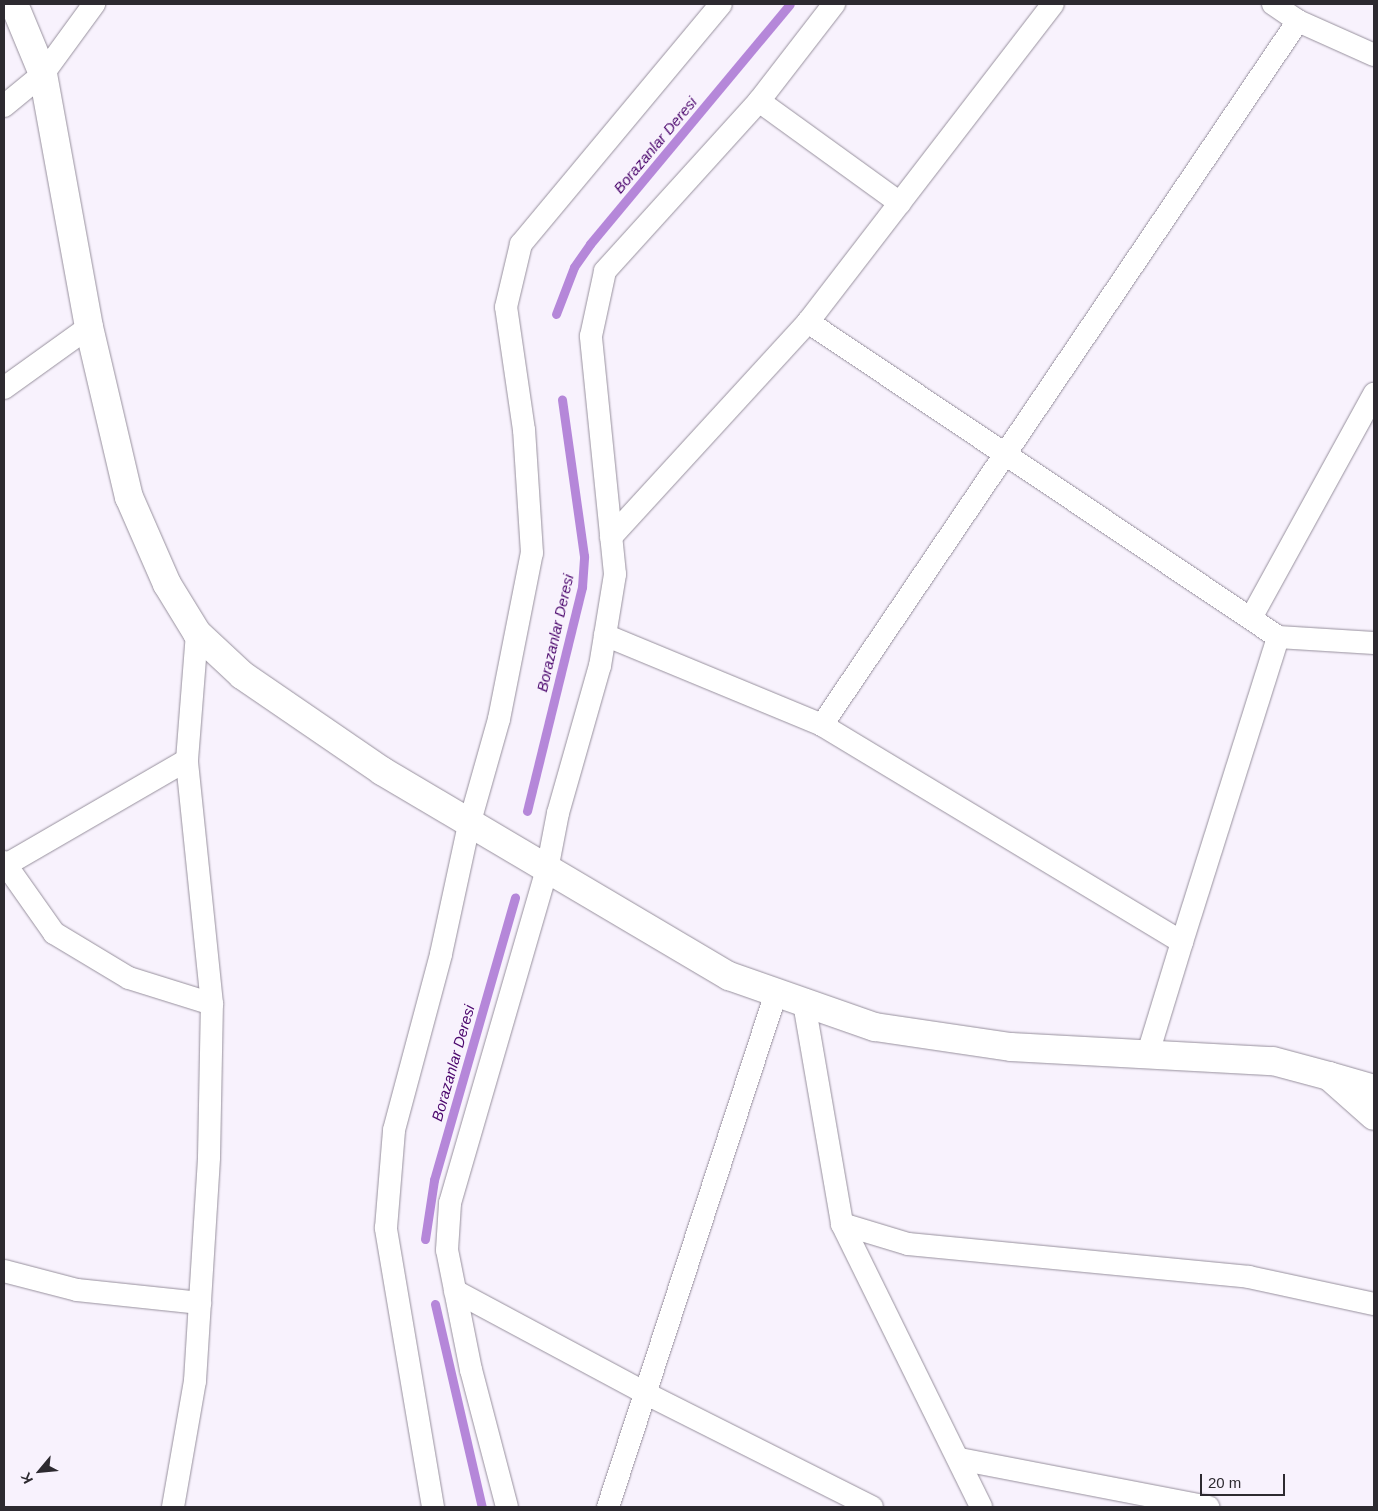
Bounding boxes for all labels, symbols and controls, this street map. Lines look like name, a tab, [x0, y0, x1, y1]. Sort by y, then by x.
water label: Borazanlar Deresi	[610, 93, 700, 197]
water label: Borazanlar Deresi	[533, 572, 577, 694]
water label: Borazanlar Deresi	[428, 1003, 478, 1123]
north arrow	[15, 1446, 65, 1496]
scale bar	[1203, 1464, 1288, 1496]
text: K	[17, 1470, 36, 1486]
text: 20 m	[1208, 1474, 1241, 1491]

